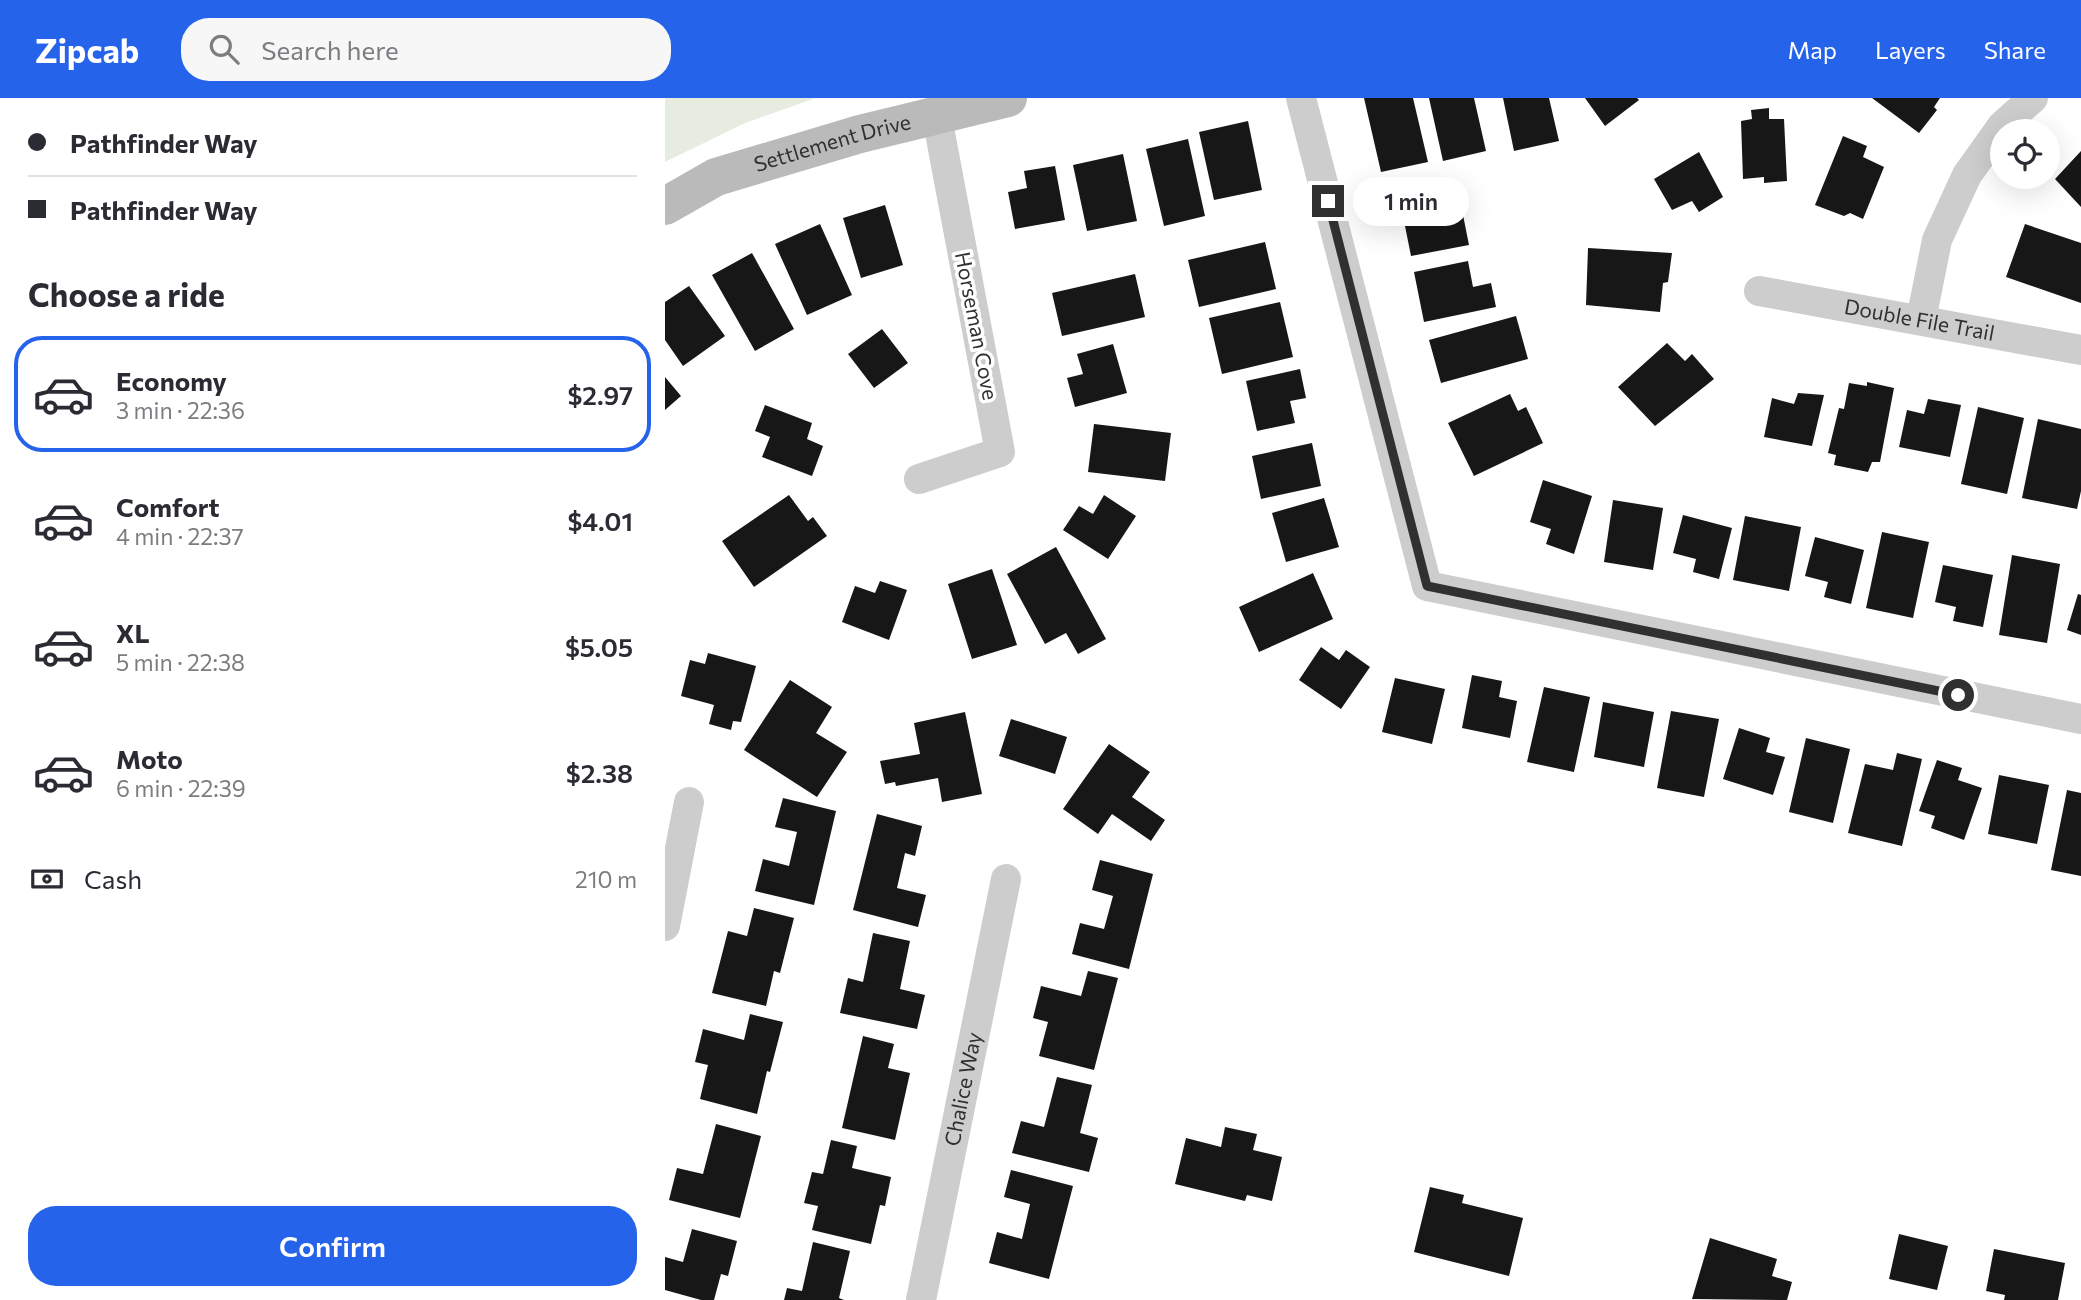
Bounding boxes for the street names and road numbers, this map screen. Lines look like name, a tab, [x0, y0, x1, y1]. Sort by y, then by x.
street label: Settlement Drive	[751, 108, 913, 176]
street label: Horseman Cove	[951, 250, 1004, 402]
street label: Double File Trail	[1843, 293, 1997, 345]
street label: Chalice Way	[938, 1030, 986, 1148]

